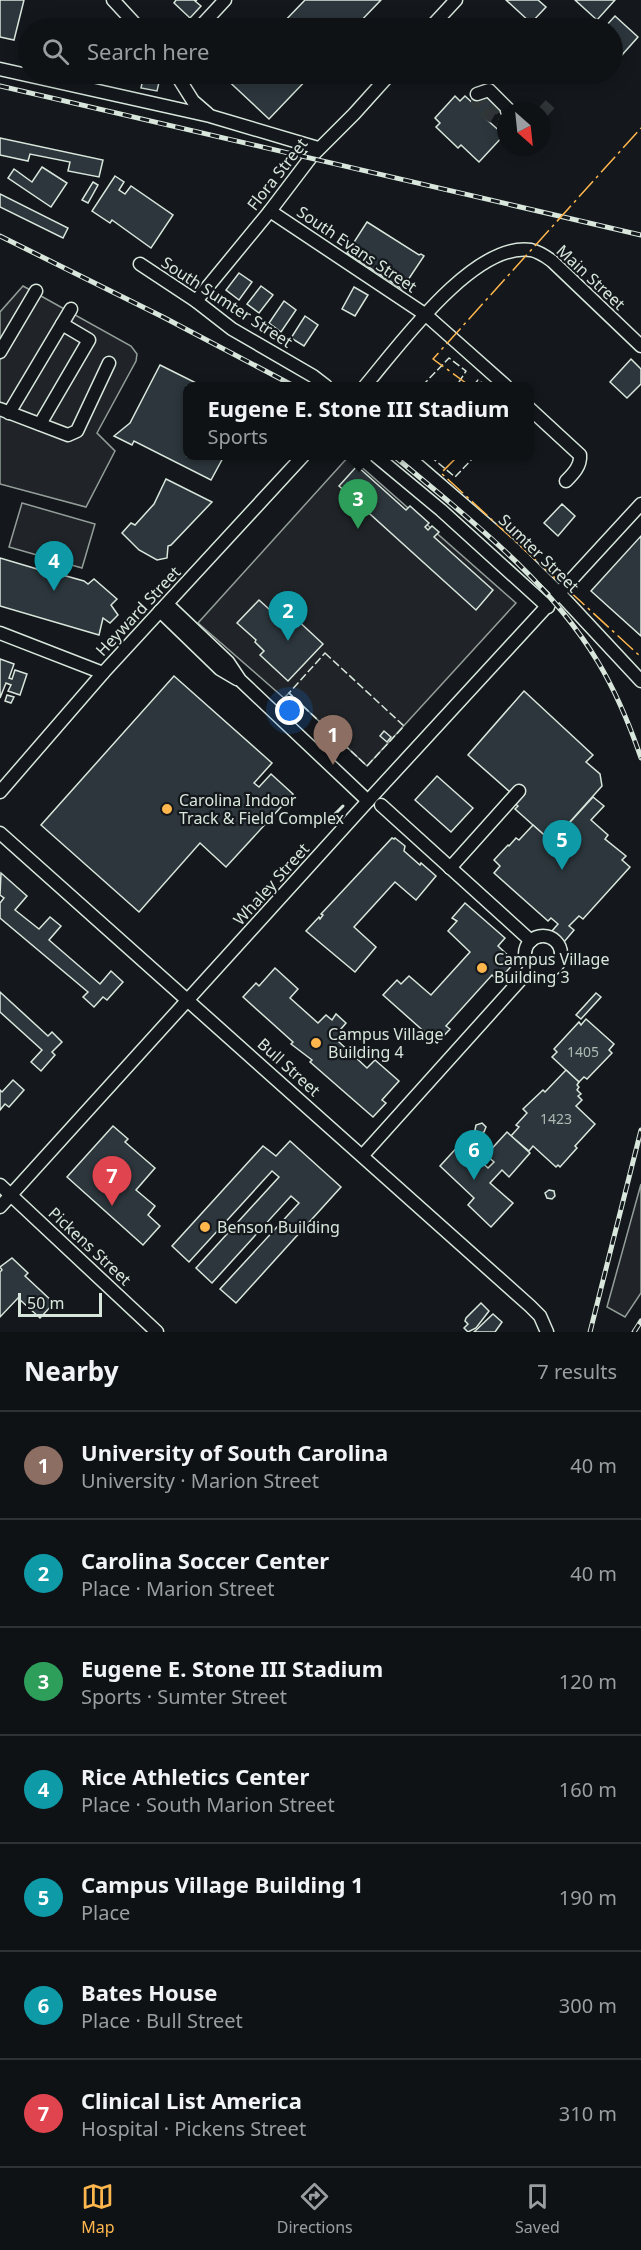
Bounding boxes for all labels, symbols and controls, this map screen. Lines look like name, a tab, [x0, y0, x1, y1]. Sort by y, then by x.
search box	[18, 18, 623, 84]
icon: search	[39, 35, 72, 68]
text: Search here	[87, 36, 209, 66]
north arrow	[497, 102, 551, 156]
street label: Flora Street	[242, 133, 312, 215]
street label: South Evans Street	[293, 201, 422, 298]
street label: Main Street	[552, 240, 630, 315]
street label: South Sumter Street	[157, 251, 297, 353]
popup	[183, 382, 534, 460]
text: Eugene E. Stone III Stadium	[207, 393, 510, 423]
text: Sports	[207, 423, 268, 450]
pin: 3	[338, 480, 378, 529]
street label: Sumter Street	[494, 509, 584, 597]
pin: 4	[34, 542, 74, 591]
street label: Heyward Street	[91, 561, 185, 661]
pin: 2	[268, 592, 308, 641]
your location	[275, 696, 304, 725]
pin: 1	[314, 716, 352, 765]
place label: Carolina Indoor Track & Field Complex	[179, 789, 345, 829]
marker: Carolina Indoor Track & Field Complex	[160, 802, 174, 816]
pin: 5	[542, 820, 582, 870]
street label: Whaley Street	[228, 838, 314, 930]
place label: Campus Village Building 3	[494, 948, 609, 988]
marker: Campus Village Building 3	[475, 961, 489, 975]
place label: Campus Village Building 4	[328, 1023, 443, 1063]
street label: Bull Street	[253, 1033, 325, 1101]
marker: Campus Village Building 4	[309, 1036, 323, 1050]
house number: 1405	[567, 1042, 599, 1061]
house number: 1423	[540, 1109, 572, 1128]
pin: 6	[454, 1130, 494, 1180]
pin: 7	[92, 1156, 132, 1206]
street label: Pickens Street	[44, 1202, 136, 1290]
place label: Benson Building	[217, 1216, 340, 1238]
marker: Benson Building	[198, 1220, 212, 1234]
scale bar	[18, 1290, 102, 1318]
text: 50 m	[27, 1292, 64, 1314]
text: Nearby	[24, 1353, 119, 1389]
text: 7 results	[537, 1358, 617, 1385]
text: University of South Carolina	[81, 1437, 388, 1467]
text: 1	[38, 1452, 49, 1479]
text: 40 m	[570, 1452, 617, 1479]
text: University · Marion Street	[81, 1467, 319, 1494]
text: Carolina Soccer Center	[81, 1545, 329, 1575]
text: 2	[38, 1560, 49, 1587]
text: 40 m	[570, 1560, 617, 1587]
text: Place · Marion Street	[81, 1575, 274, 1602]
text: Eugene E. Stone III Stadium	[81, 1653, 383, 1683]
text: 3	[38, 1668, 49, 1695]
text: 120 m	[559, 1668, 617, 1695]
text: Sports · Sumter Street	[81, 1683, 287, 1710]
text: Rice Athletics Center	[81, 1761, 309, 1791]
text: 4	[38, 1776, 49, 1803]
text: 160 m	[559, 1776, 617, 1803]
text: Place · South Marion Street	[81, 1791, 335, 1818]
text: Campus Village Building 1	[81, 1869, 364, 1899]
text: 5	[38, 1884, 49, 1911]
text: 190 m	[559, 1884, 617, 1911]
text: Place	[81, 1899, 130, 1926]
text: Bates House	[81, 1977, 217, 2007]
text: 6	[38, 1992, 49, 2019]
text: 300 m	[559, 1992, 617, 2019]
text: Place · Bull Street	[81, 2007, 243, 2034]
text: Clinical List America	[81, 2085, 302, 2115]
text: 7	[38, 2100, 49, 2127]
text: 310 m	[559, 2100, 617, 2127]
text: Hospital · Pickens Street	[81, 2115, 306, 2142]
tab: Map	[81, 2180, 114, 2238]
tab: Directions	[277, 2180, 353, 2238]
tab: Saved	[515, 2180, 560, 2238]

